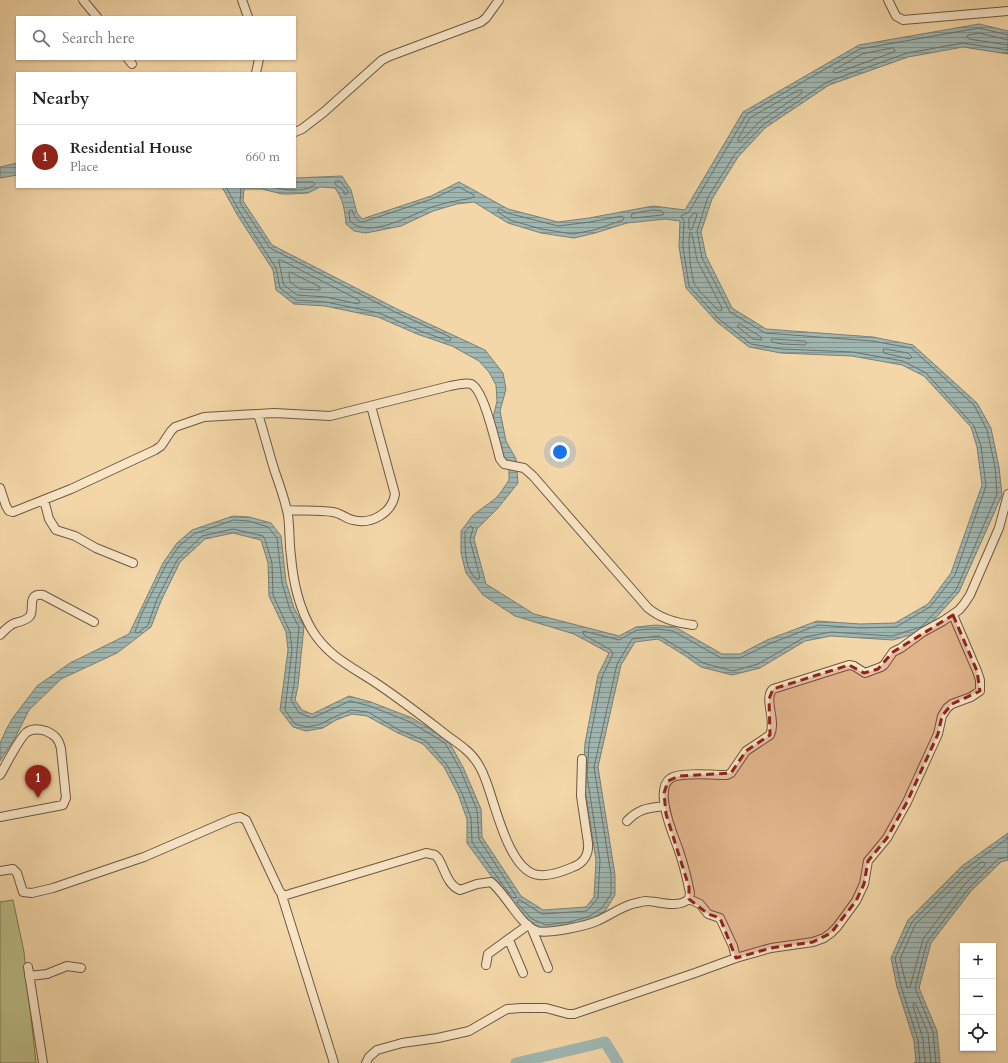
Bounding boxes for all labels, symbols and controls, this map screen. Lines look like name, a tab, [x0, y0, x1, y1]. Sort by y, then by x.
search box	[16, 16, 296, 60]
icon: search	[30, 27, 52, 49]
text: Search here	[62, 28, 135, 48]
text: Nearby	[32, 87, 89, 110]
text: Residential House	[70, 138, 193, 158]
text: 1	[42, 148, 48, 166]
text: 660 m	[246, 148, 280, 166]
text: Place	[70, 158, 98, 176]
your location	[550, 442, 570, 462]
pin: 1	[25, 765, 51, 798]
map controls	[960, 943, 996, 1051]
button: +	[960, 943, 996, 979]
button: −	[960, 979, 996, 1015]
button: locate	[960, 1015, 996, 1051]

